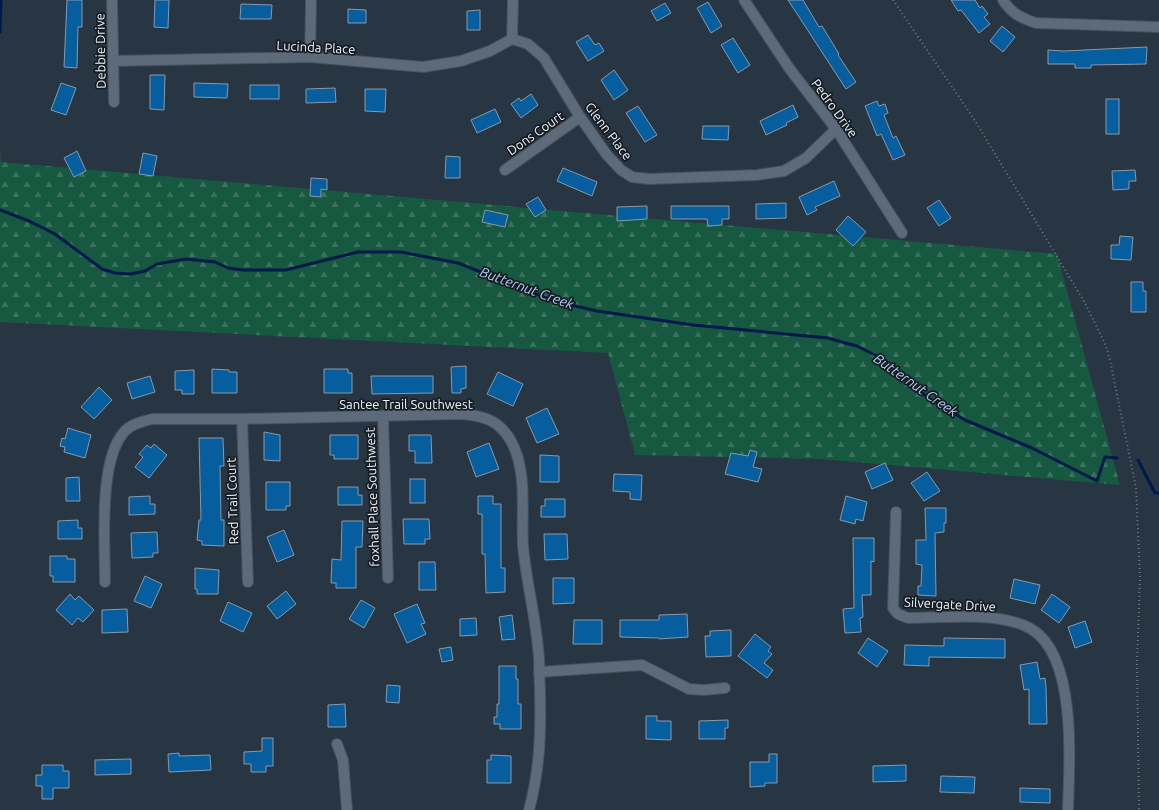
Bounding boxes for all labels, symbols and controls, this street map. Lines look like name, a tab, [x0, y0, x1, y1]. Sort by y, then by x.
street label: Debbie Drive	[92, 13, 108, 89]
street label: Lucinda Place	[276, 38, 356, 56]
street label: Pedro Drive	[809, 76, 861, 140]
street label: Glenn Place	[583, 100, 635, 162]
street label: Dons Court	[504, 108, 566, 158]
water label: Butternut Creek	[478, 264, 577, 313]
water label: Butternut Creek	[871, 350, 962, 420]
street label: Santee Trail Southwest	[339, 397, 473, 411]
street label: foxhall Place Southwest	[363, 427, 381, 567]
street label: Red Trail Court	[223, 457, 241, 545]
street label: Silvergate Drive	[904, 595, 996, 613]

